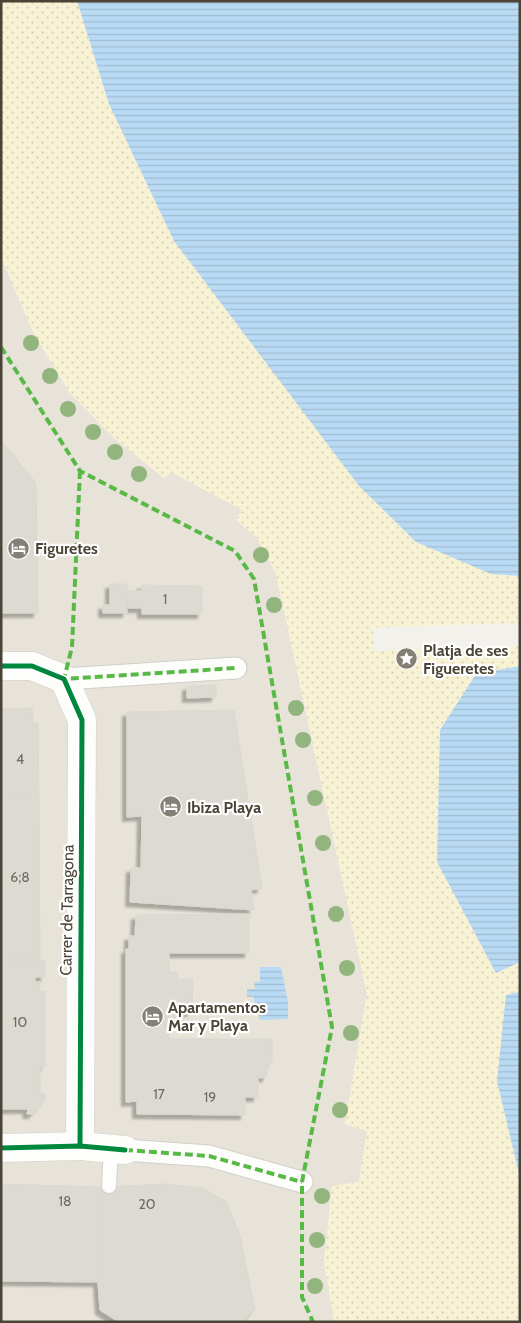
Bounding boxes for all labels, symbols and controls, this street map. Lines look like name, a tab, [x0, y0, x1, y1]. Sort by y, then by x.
hotel icon: Figuretes	[7, 536, 31, 560]
place label: Figuretes	[35, 539, 98, 558]
house number: 1	[163, 590, 167, 608]
place label: Platja de ses Figueretes	[423, 641, 508, 678]
place icon: Platja de ses Figueretes	[395, 647, 419, 671]
house number: 4	[16, 750, 24, 768]
hotel icon: Ibiza Playa	[159, 795, 183, 819]
place label: Ibiza Playa	[187, 798, 261, 817]
street label: Carrer de Tarragona	[56, 844, 78, 976]
house number: 6;8	[10, 868, 30, 886]
place label: Apartamentos Mar y Playa	[168, 998, 266, 1035]
hotel icon: Apartamentos Mar y Playa	[140, 1004, 164, 1028]
house number: 10	[13, 1013, 27, 1031]
house number: 17	[153, 1085, 165, 1103]
house number: 19	[204, 1088, 216, 1106]
house number: 18	[58, 1192, 72, 1210]
house number: 20	[138, 1195, 156, 1213]

